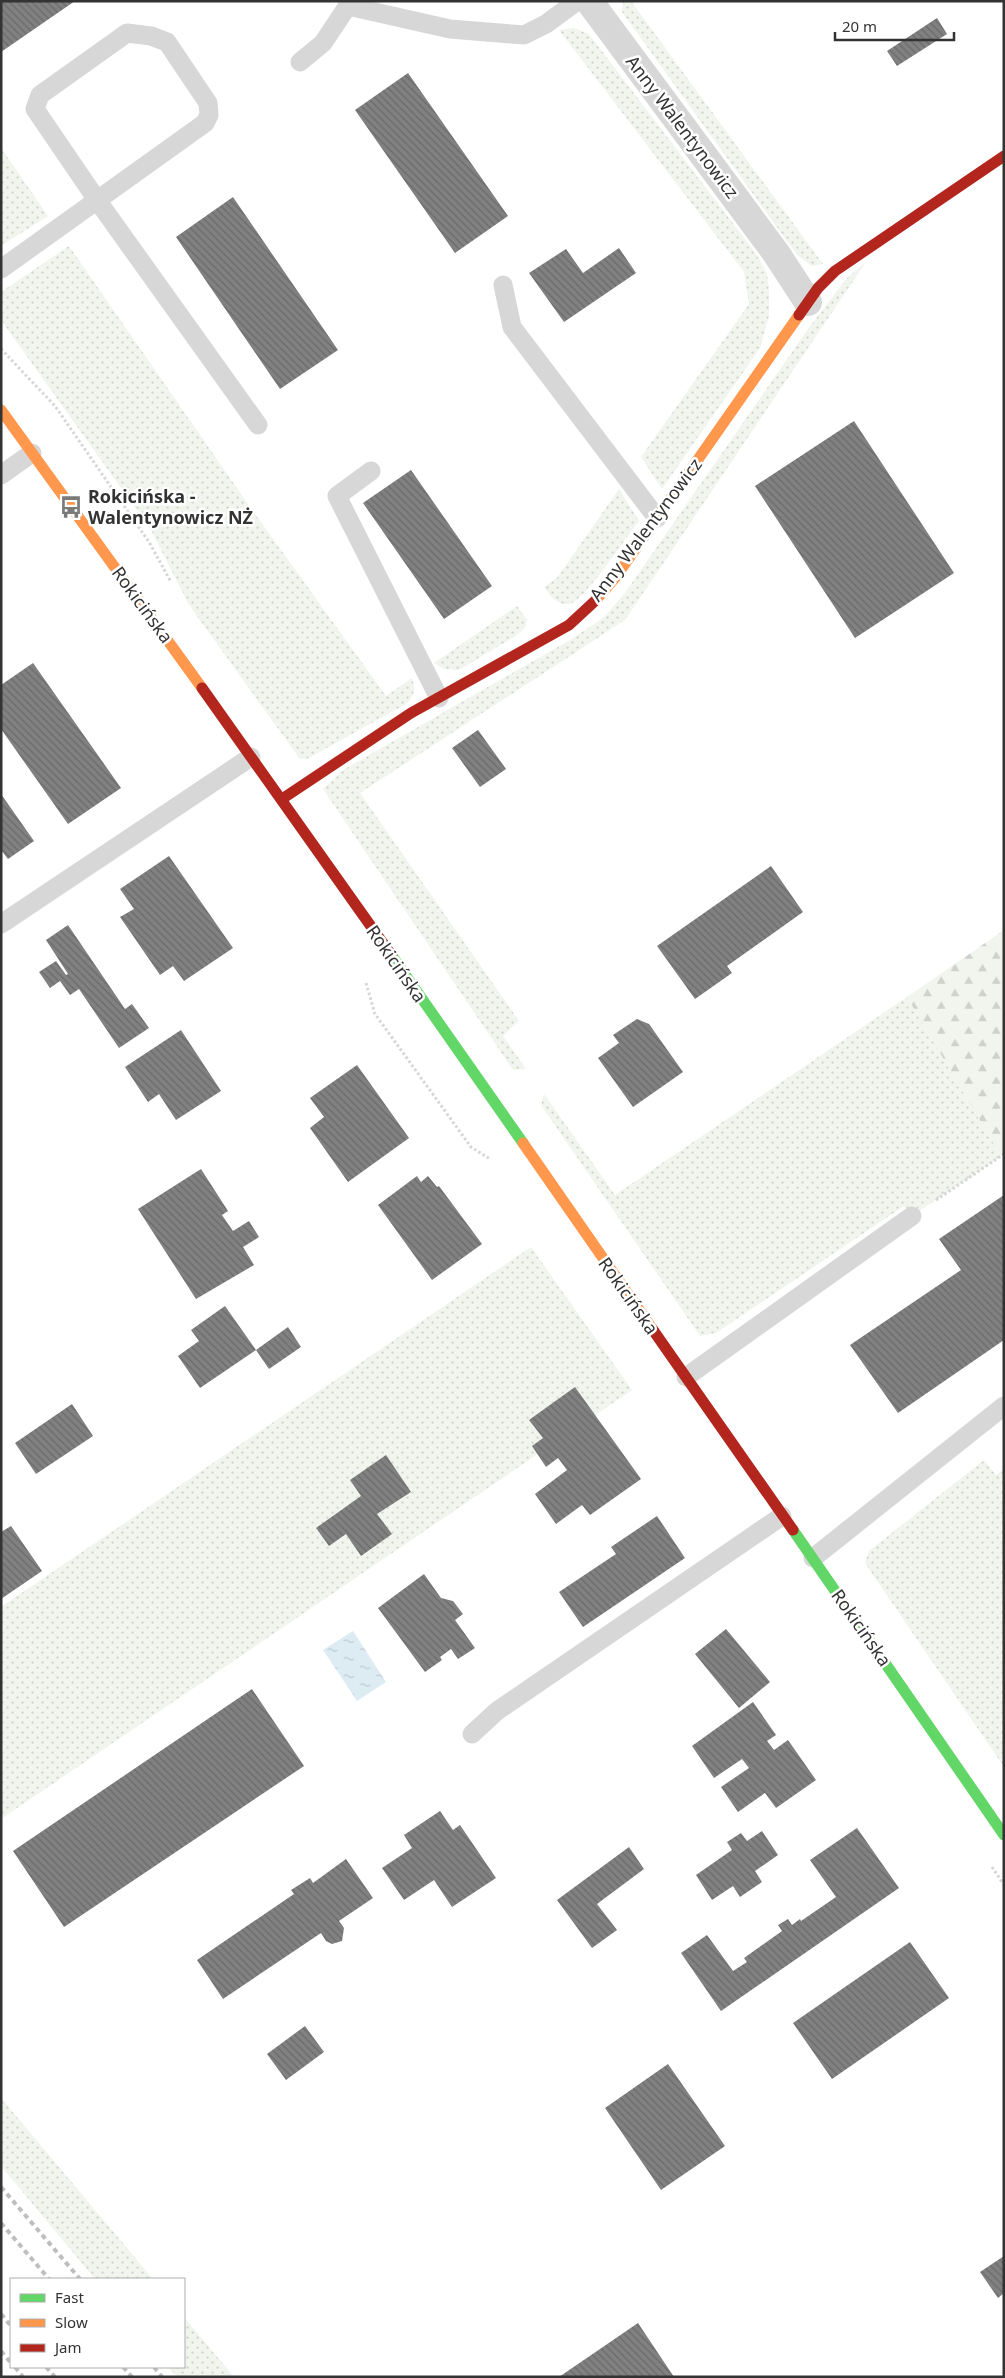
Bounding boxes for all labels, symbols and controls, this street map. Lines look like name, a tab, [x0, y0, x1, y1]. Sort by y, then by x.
scale bar	[835, 10, 954, 42]
text: 20 m	[842, 16, 877, 36]
street label: Anny Walentynowicz	[621, 50, 745, 203]
street label: Anny Walentynowicz	[583, 453, 707, 606]
place label: Rokicińska - Walentynowicz NŻ	[88, 484, 253, 529]
bus stop icon: Rokicińska - Walentynowicz NŻ	[58, 494, 84, 520]
street label: Rokicińska	[107, 561, 179, 648]
street label: Rokicińska	[361, 920, 432, 1007]
street label: Rokicińska	[593, 1252, 664, 1339]
street label: Rokicińska	[826, 1584, 897, 1671]
legend	[10, 2278, 185, 2368]
text: Fast	[55, 2287, 84, 2307]
text: Slow	[55, 2312, 88, 2332]
text: Jam	[53, 2337, 82, 2357]

